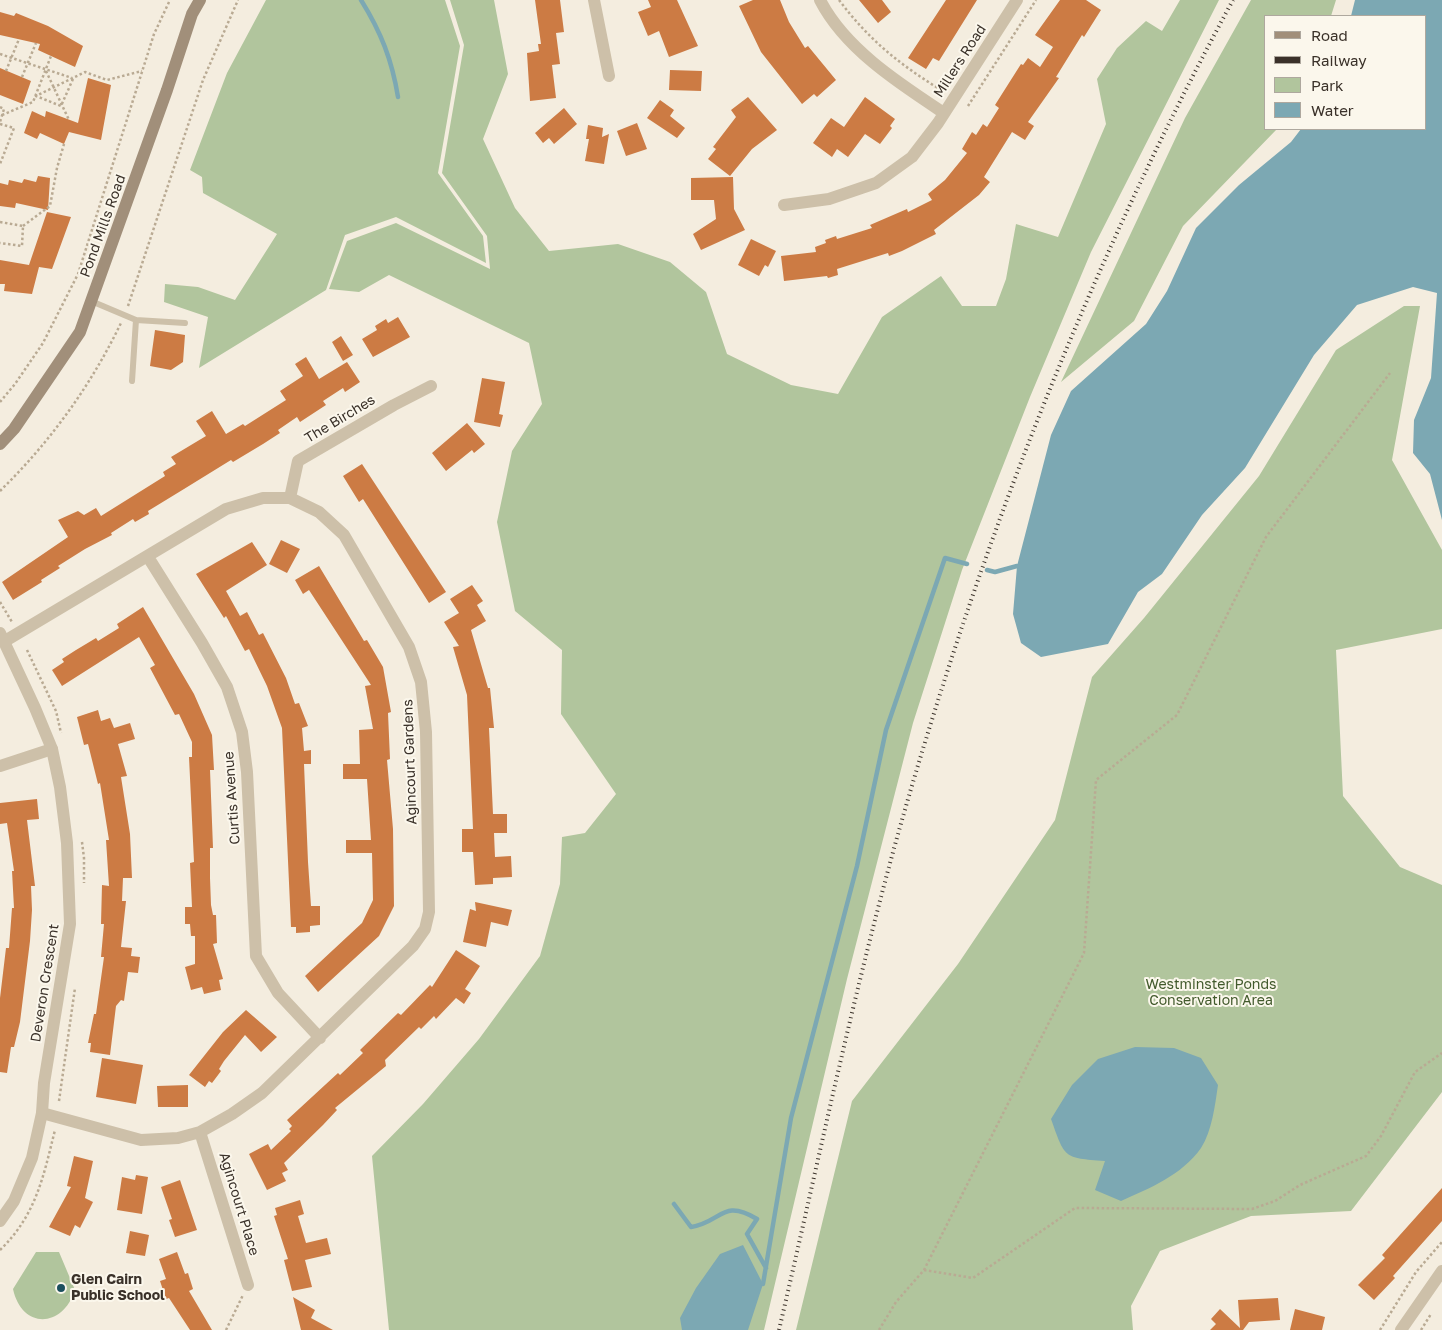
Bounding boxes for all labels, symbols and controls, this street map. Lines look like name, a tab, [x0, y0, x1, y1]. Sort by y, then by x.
legend	[1264, 15, 1427, 130]
street label: Millers Road	[930, 21, 990, 101]
text: Road	[1311, 26, 1348, 44]
text: Railway	[1311, 51, 1367, 69]
text: Park	[1311, 76, 1343, 94]
text: Water	[1311, 101, 1354, 119]
street label: Pond Mills Road	[77, 172, 129, 280]
street label: The Birches	[302, 391, 378, 447]
street label: Agincourt Gardens	[399, 699, 421, 825]
street label: Curtis Avenue	[220, 751, 244, 845]
street label: Deveron Crescent	[27, 923, 63, 1043]
park label: Westminster Ponds Conservation Area	[1146, 977, 1276, 1010]
street label: Agincourt Place	[215, 1150, 263, 1258]
place label: Glen Cairn Public School	[71, 1272, 165, 1304]
marker: Glen Cairn Public School	[55, 1282, 67, 1294]

